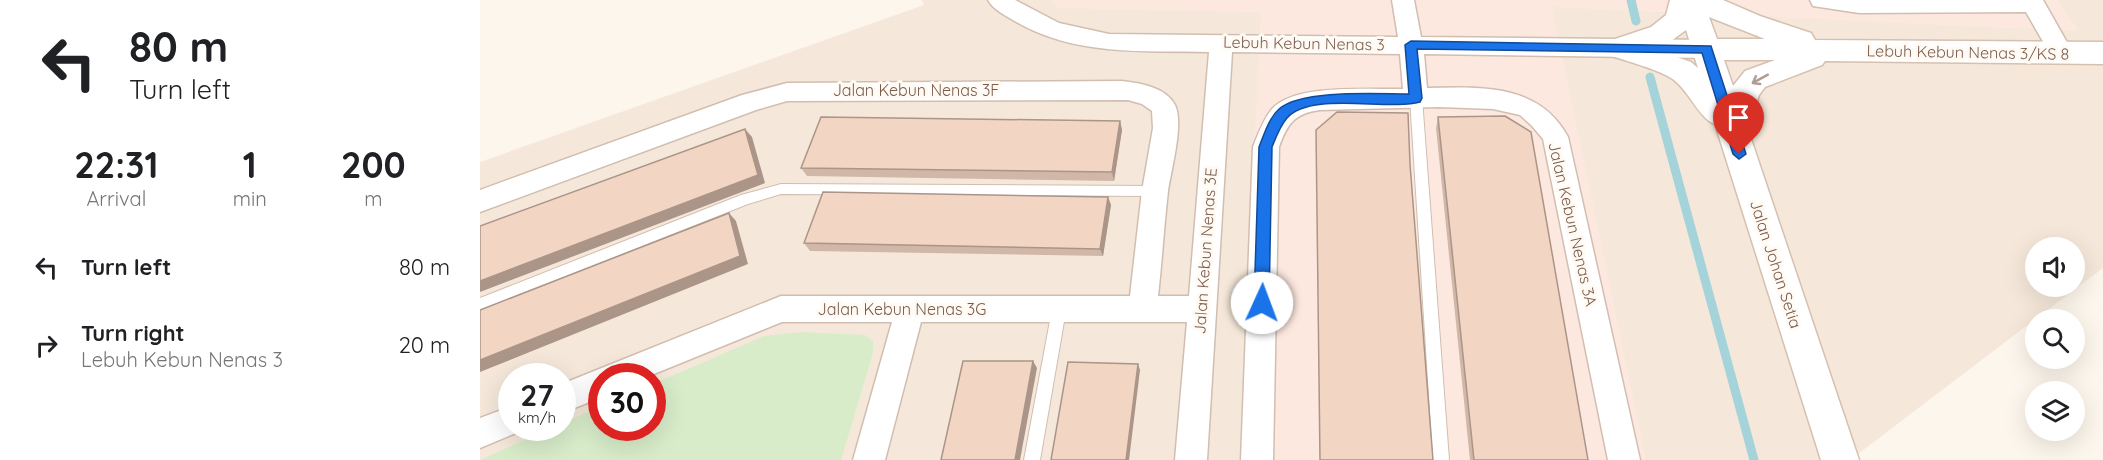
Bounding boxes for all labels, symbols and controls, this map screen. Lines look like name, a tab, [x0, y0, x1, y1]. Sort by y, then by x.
text: 80 m	[129, 20, 228, 73]
icon: left	[30, 24, 108, 102]
street label: Lebuh Kebun Nenas 3	[1223, 32, 1385, 54]
street label: Lebuh Kebun Nenas 3/KS 8	[1867, 40, 2069, 64]
text: Turn left	[129, 72, 231, 106]
one-way arrow	[1752, 73, 1769, 85]
street label: Jalan Kebun Nenas 3F	[833, 80, 999, 100]
pin	[1713, 92, 1764, 154]
icon: arrive	[1722, 101, 1755, 134]
street label: Jalan Kebun Nenas 3A	[1544, 140, 1602, 308]
text: 22:31	[74, 142, 158, 187]
text: 1	[243, 142, 257, 187]
text: 200	[341, 142, 406, 187]
street label: Jalan Kebun Nenas 3E	[1189, 167, 1221, 335]
text: Arrival	[86, 186, 146, 211]
text: min	[233, 186, 267, 211]
text: m	[364, 186, 383, 211]
street label: Jalan Johan Setia	[1746, 197, 1806, 331]
map controls	[2025, 237, 2085, 441]
button: sound	[2025, 237, 2085, 297]
icon: left	[30, 251, 63, 284]
text: Turn left	[81, 253, 171, 281]
text: 80 m	[399, 253, 450, 281]
position arrow	[1230, 271, 1294, 335]
street label: Jalan Kebun Nenas 3G	[818, 299, 986, 319]
button: search	[2025, 309, 2085, 369]
text: Turn right	[81, 319, 185, 347]
icon: right	[30, 329, 63, 362]
text: 20 m	[399, 331, 450, 359]
text: Lebuh Kebun Nenas 3	[81, 347, 283, 372]
speed limit sign: 30	[588, 363, 666, 441]
text: 27	[520, 376, 554, 414]
button: layers	[2025, 381, 2085, 441]
text: km/h	[518, 408, 556, 427]

